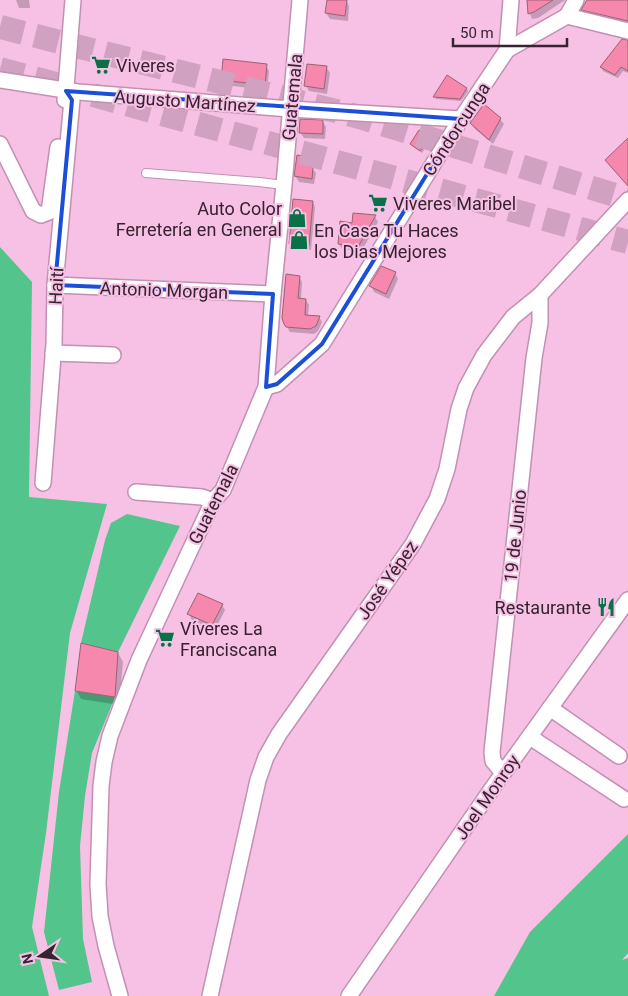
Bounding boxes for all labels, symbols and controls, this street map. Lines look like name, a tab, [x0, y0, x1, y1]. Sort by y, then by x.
scale bar	[453, 15, 567, 47]
text: 50 m	[460, 24, 494, 42]
street label: Guatemala	[278, 53, 306, 141]
supermarket icon: Viveres	[90, 54, 112, 76]
place label: Viveres	[116, 55, 175, 76]
street label: Cóndorcunga	[418, 78, 494, 180]
street label: Augusto Martínez	[113, 86, 257, 116]
supermarket icon: Viveres Maribel	[367, 192, 389, 214]
place label: Viveres Maribel	[393, 193, 516, 214]
place label: Auto Color Ferretería en General	[116, 198, 282, 240]
shop icon: Auto Color Ferretería en General	[286, 207, 308, 229]
place label: En Casa Tu Haces los Dias Mejores	[314, 220, 459, 262]
shop icon: En Casa Tu Haces los Dias Mejores	[288, 229, 310, 251]
street label: Haití	[45, 266, 67, 305]
street label: Antonio Morgan	[99, 277, 229, 303]
street label: Guatemala	[184, 460, 242, 548]
street label: 19 de Junio	[500, 489, 530, 583]
street label: José Yépez	[352, 536, 422, 624]
restaurant icon: Restaurante	[595, 596, 617, 618]
place label: Restaurante	[495, 597, 591, 618]
place label: Víveres La Franciscana	[180, 618, 277, 660]
supermarket icon: Víveres La Franciscana	[154, 627, 176, 649]
street label: Joel Monroy	[450, 750, 524, 844]
north arrow	[15, 931, 65, 981]
text: N	[18, 952, 36, 966]

